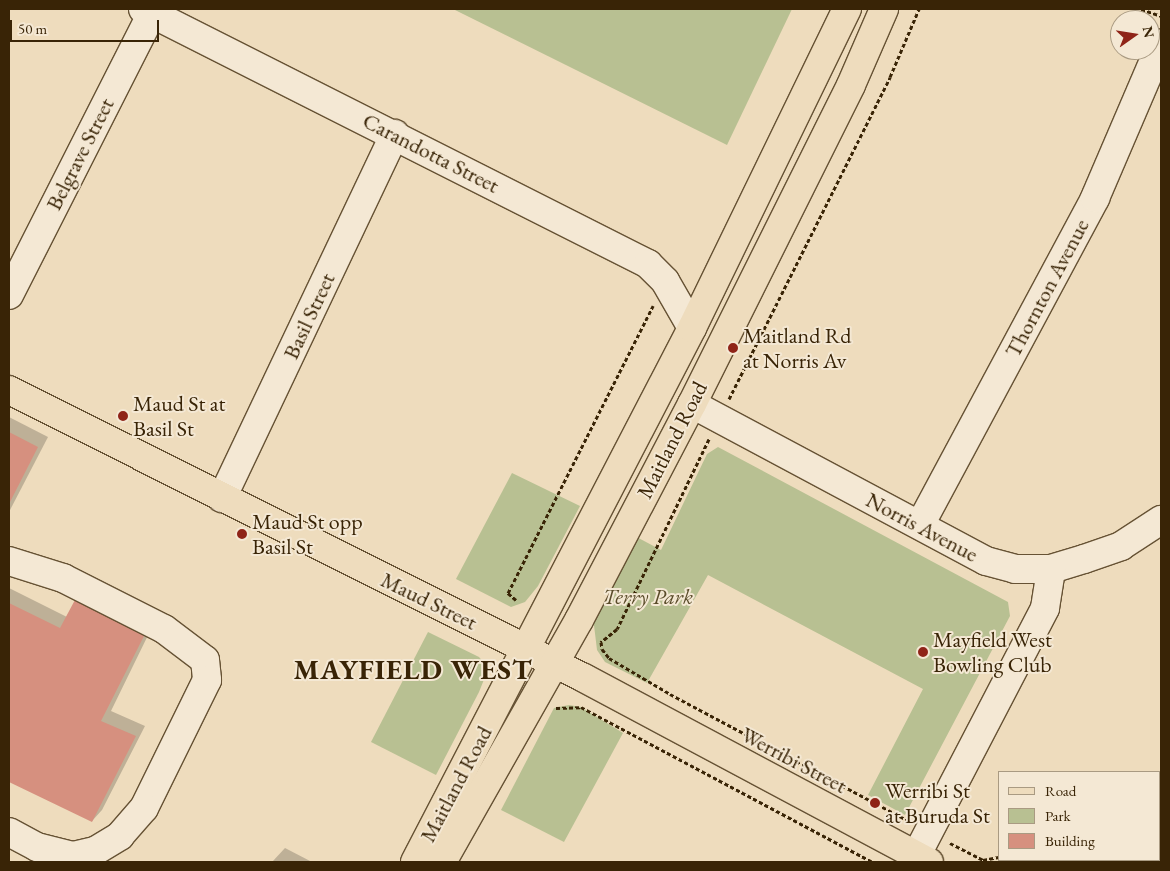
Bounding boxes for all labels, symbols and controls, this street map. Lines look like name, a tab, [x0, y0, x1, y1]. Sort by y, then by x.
scale bar	[12, 10, 161, 42]
north arrow	[1110, 10, 1160, 60]
text: 50 m	[18, 19, 47, 38]
text: N	[1139, 24, 1159, 39]
street label: Belgrave Street	[40, 93, 120, 215]
street label: Carandotta Street	[358, 107, 504, 199]
street label: Thornton Avenue	[999, 214, 1095, 362]
street label: Basil Street	[278, 269, 340, 363]
place label: Maitland Rd at Norris Av	[743, 322, 851, 374]
marker: Maitland Rd at Norris Av	[727, 342, 739, 354]
street label: Maitland Road	[631, 377, 713, 503]
place label: Maud St at Basil St	[133, 390, 226, 442]
marker: Maud St at Basil St	[117, 410, 129, 422]
street label: Norris Avenue	[861, 486, 983, 568]
place label: Maud St opp Basil St	[252, 508, 363, 560]
marker: Maud St opp Basil St	[236, 528, 248, 540]
street label: Maud Street	[377, 566, 481, 636]
park label: Terry Park	[603, 584, 693, 610]
place label: Mayfield West Bowling Club	[933, 626, 1052, 678]
marker: Mayfield West Bowling Club	[917, 646, 929, 658]
district label: MAYFIELD WEST	[292, 652, 534, 686]
street label: Maitland Road	[414, 721, 498, 847]
street label: Werribi Street	[737, 721, 851, 799]
legend	[998, 771, 1160, 861]
place label: Werribi St at Buruda St	[885, 777, 990, 828]
text: Road	[1045, 781, 1076, 800]
marker: Werribi St at Buruda St	[869, 797, 881, 809]
text: Park	[1045, 806, 1071, 825]
text: Building	[1045, 831, 1095, 850]

